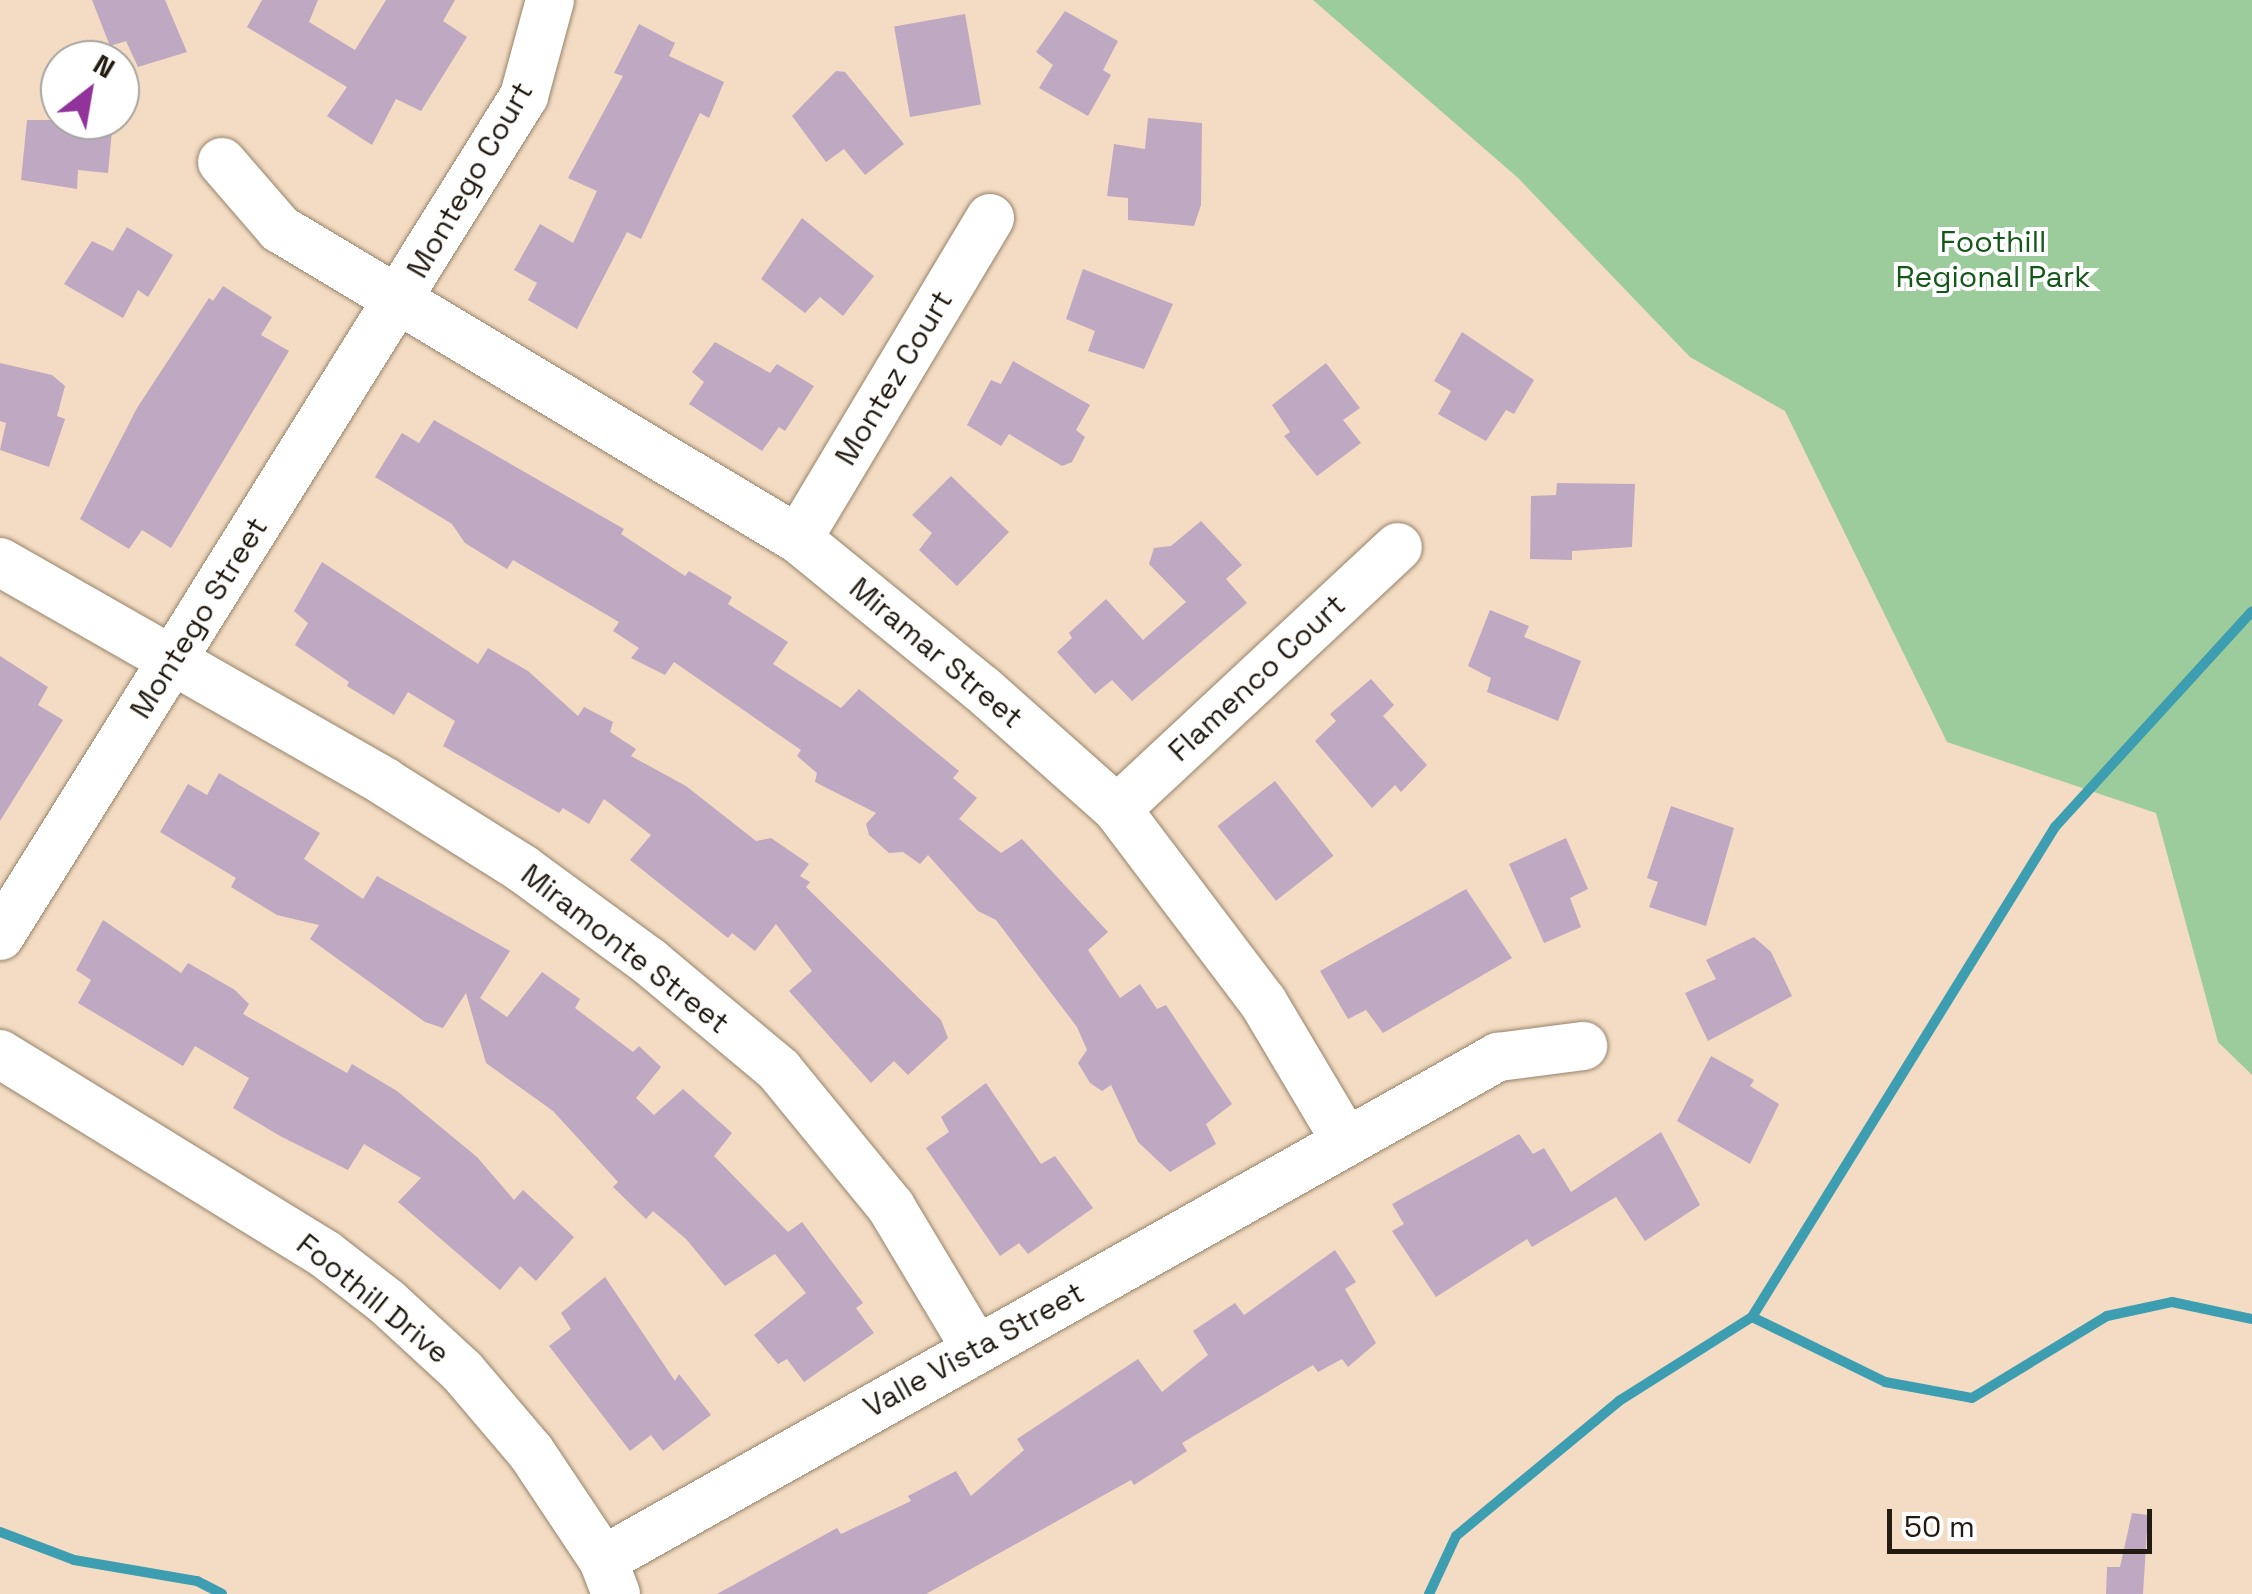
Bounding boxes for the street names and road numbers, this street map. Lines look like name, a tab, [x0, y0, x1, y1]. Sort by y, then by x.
street label: Montego Court	[399, 76, 541, 284]
street label: Montez Court	[828, 284, 960, 472]
street label: Montego Street	[123, 511, 275, 725]
street label: Miramar Street	[842, 570, 1030, 736]
street label: Flamenco Court	[1161, 587, 1353, 769]
street label: Miramonte Street	[514, 857, 736, 1041]
street label: Foothill Drive	[289, 1226, 457, 1372]
street label: Valle Vista Street	[857, 1274, 1091, 1426]

